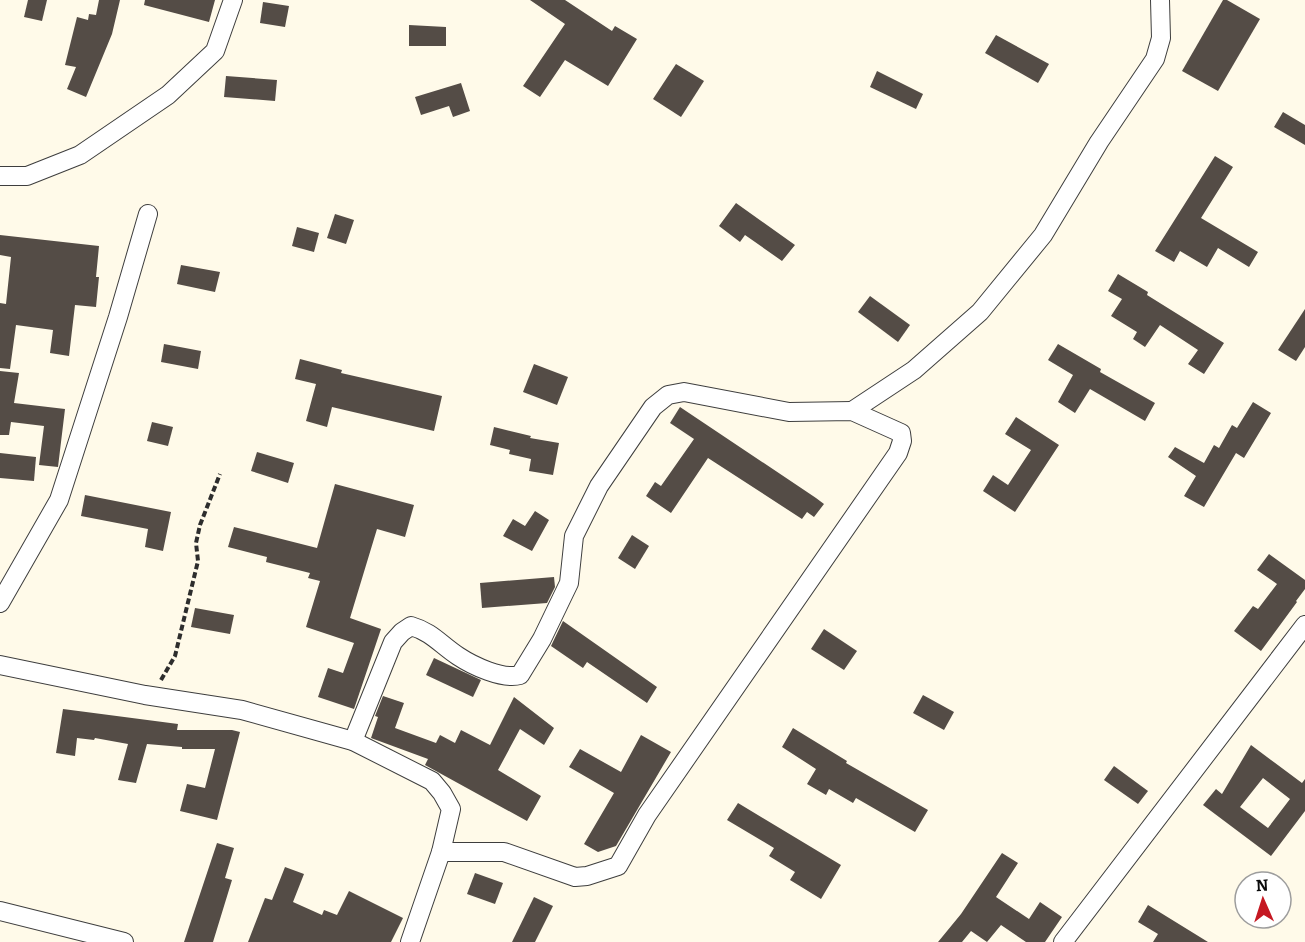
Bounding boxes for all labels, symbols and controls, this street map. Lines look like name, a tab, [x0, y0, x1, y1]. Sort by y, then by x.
north arrow	[1233, 870, 1293, 930]
text: N	[1256, 876, 1269, 895]

